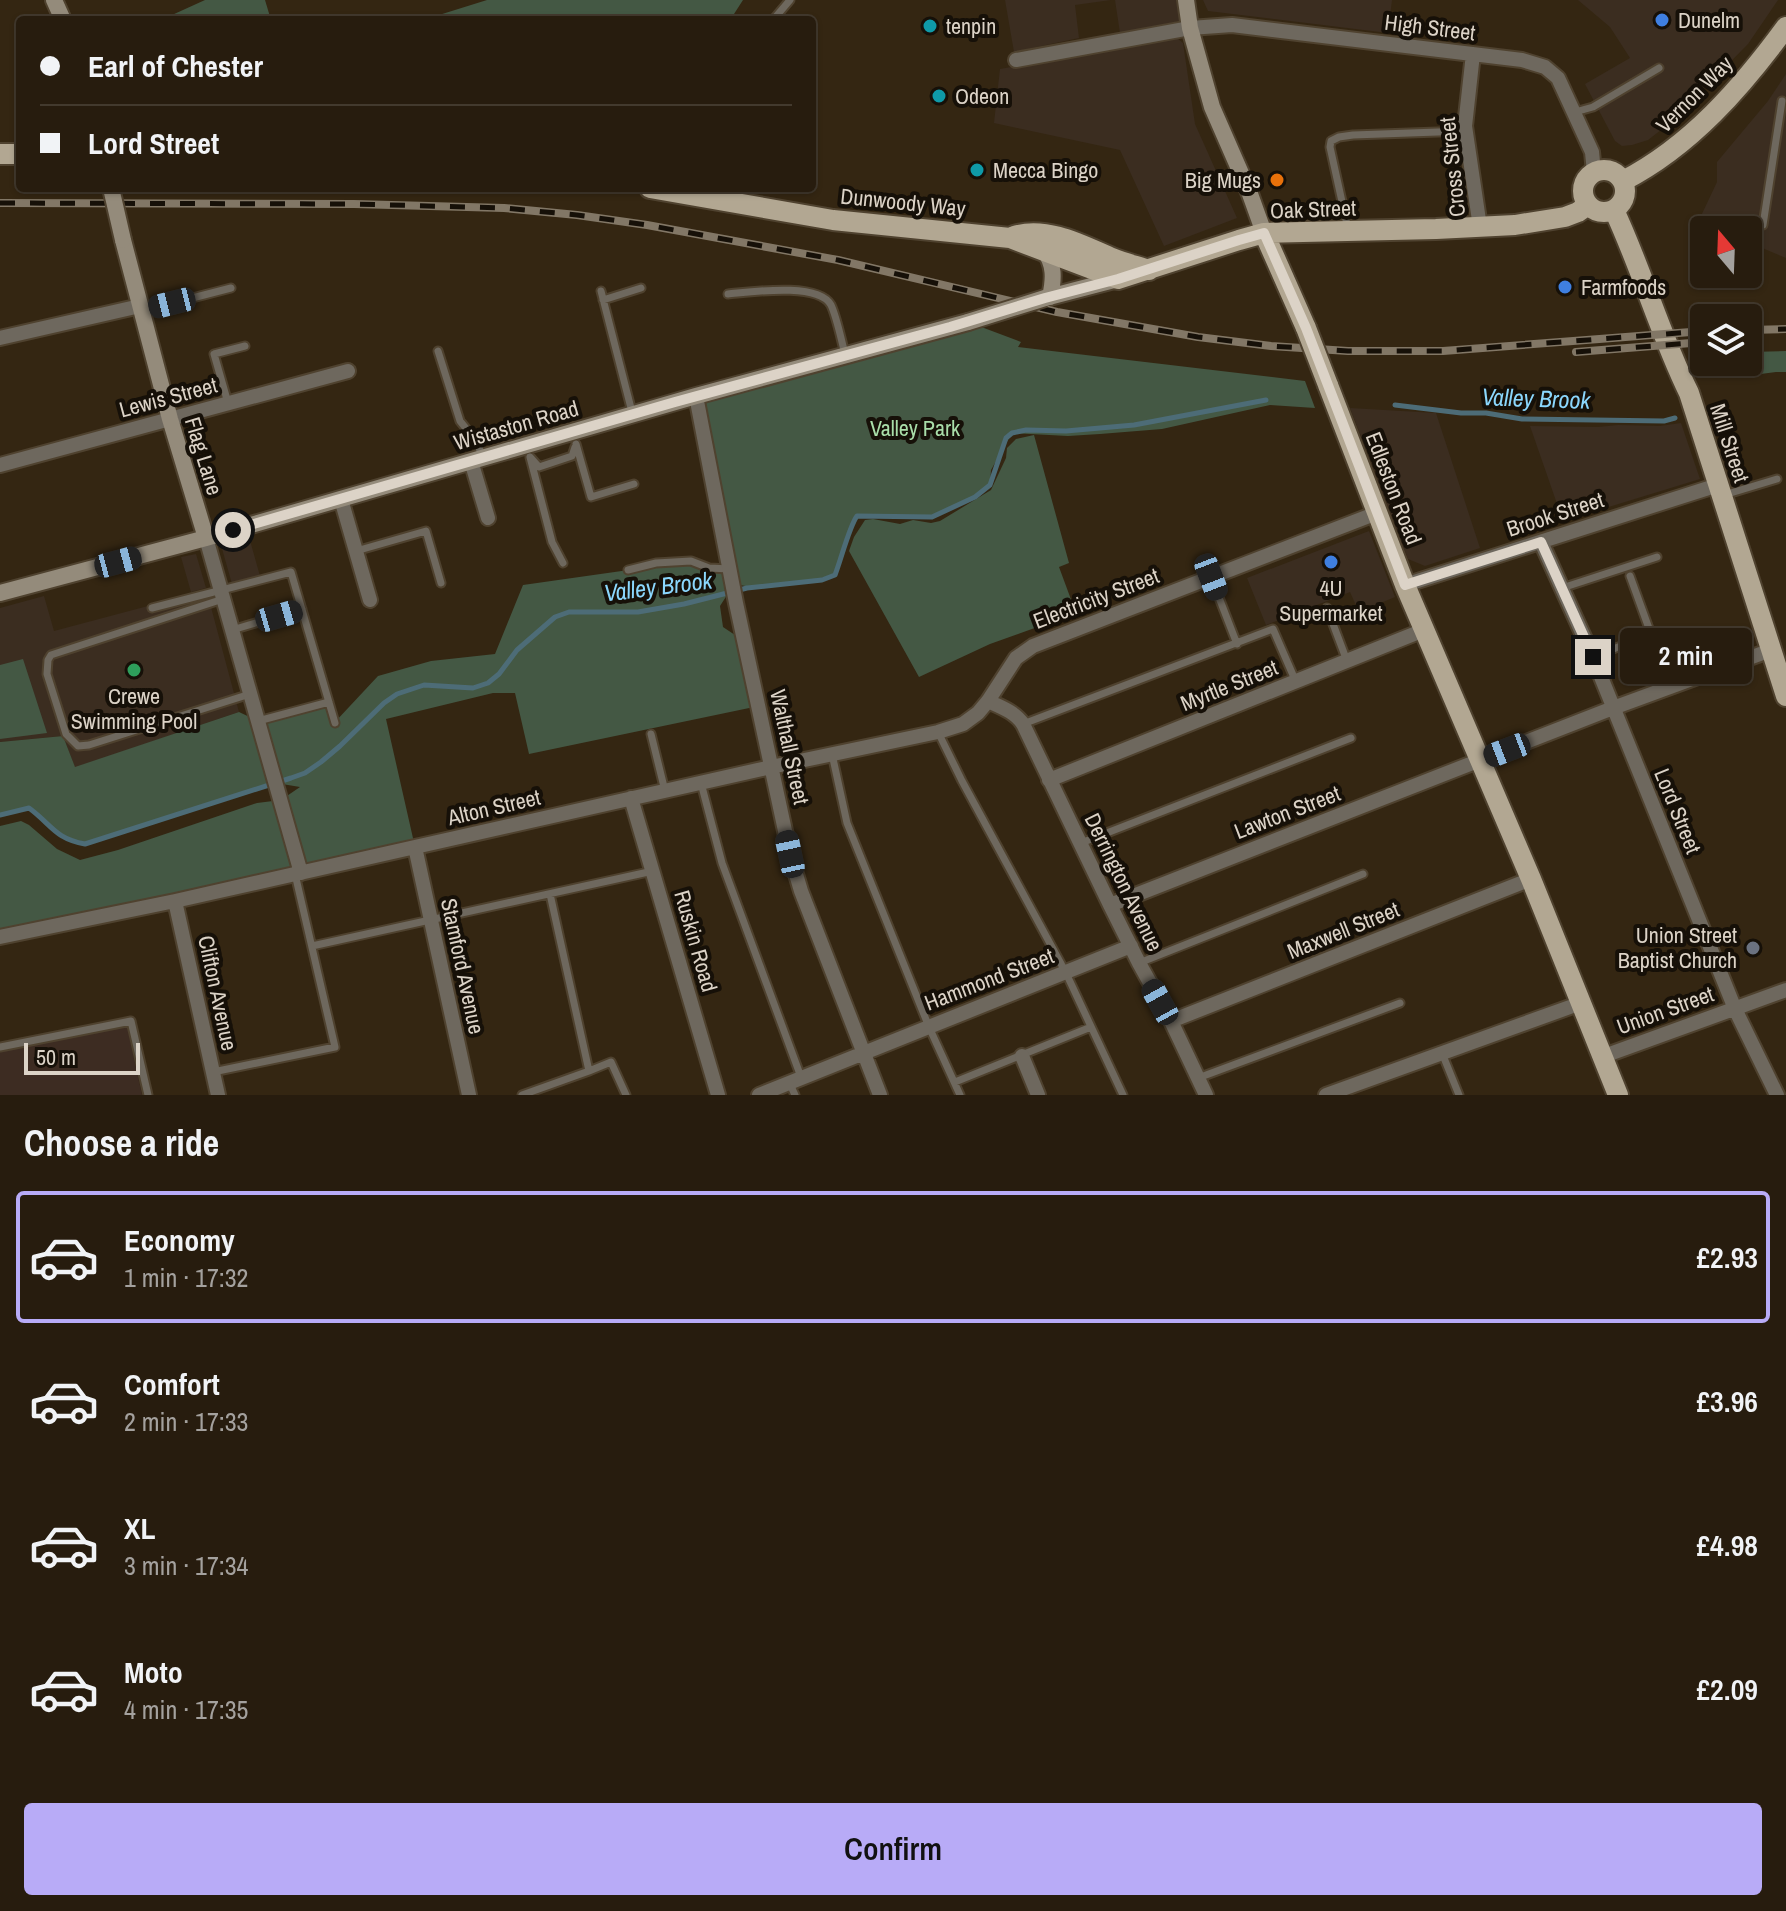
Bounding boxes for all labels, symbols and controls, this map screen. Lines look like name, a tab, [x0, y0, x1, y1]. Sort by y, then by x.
place label: Dunelm	[1678, 5, 1740, 35]
street label: High Street	[1383, 7, 1477, 47]
place label: tenpin	[946, 11, 996, 41]
marker: Dunelm	[1653, 11, 1671, 29]
marker: tenpin	[921, 17, 939, 35]
text: Earl of Chester	[88, 46, 263, 86]
street label: Vernon Way	[1649, 49, 1739, 139]
place label: Odeon	[955, 81, 1009, 111]
marker: Odeon	[930, 87, 948, 105]
street label: Cross Street	[1432, 116, 1472, 218]
text: Lord Street	[88, 123, 219, 163]
place label: Mecca Bingo	[993, 155, 1098, 185]
marker: Mecca Bingo	[968, 161, 986, 179]
place label: Big Mugs	[1185, 165, 1261, 195]
marker: Big Mugs	[1268, 171, 1286, 189]
street label: Dunwoody Way	[839, 181, 967, 223]
street label: Oak Street	[1269, 193, 1357, 225]
north arrow	[1690, 216, 1762, 288]
map controls	[1690, 216, 1762, 376]
place label: Farmfoods	[1581, 272, 1666, 302]
marker: Farmfoods	[1556, 278, 1574, 296]
car	[146, 286, 198, 320]
button: layers	[1690, 304, 1762, 376]
street label: Lewis Street	[116, 370, 220, 424]
water label: Valley Brook	[1481, 380, 1592, 416]
street label: Wistaston Road	[450, 393, 582, 457]
street label: Mill Street	[1703, 400, 1757, 486]
street label: Flag Lane	[178, 413, 230, 499]
park label: Valley Park	[870, 413, 961, 443]
street label: Edleston Road	[1359, 427, 1429, 549]
street label: Brook Street	[1503, 484, 1607, 544]
route start	[215, 512, 251, 548]
car	[92, 544, 144, 580]
car	[1191, 550, 1231, 604]
marker: 4U Supermarket	[1322, 553, 1340, 571]
street label: Electricity Street	[1029, 560, 1163, 636]
water label: Valley Brook	[602, 563, 715, 609]
place label: 4U Supermarket	[1279, 573, 1383, 628]
car	[253, 598, 305, 634]
callout: 2 min	[1621, 629, 1753, 685]
text: 2 min	[1659, 638, 1713, 673]
route end	[1575, 639, 1611, 675]
street label: Myrtle Street	[1176, 652, 1282, 718]
marker: Crewe Swimming Pool	[125, 661, 143, 679]
place label: Crewe Swimming Pool	[71, 681, 197, 736]
street label: Walthall Street	[763, 687, 817, 807]
car	[1480, 730, 1534, 770]
street label: Lord Street	[1647, 764, 1709, 858]
street label: Lawton Street	[1230, 778, 1344, 846]
street label: Alton Street	[444, 782, 543, 832]
street label: Derrington Avenue	[1078, 808, 1170, 956]
car	[773, 828, 807, 880]
street label: Ruskin Road	[667, 887, 725, 995]
street label: Maxwell Street	[1283, 894, 1403, 966]
street label: Stamford Avenue	[434, 895, 492, 1037]
place label: Union Street Baptist Church	[1618, 920, 1737, 975]
street label: Clifton Avenue	[191, 933, 245, 1053]
marker: Union Street Baptist Church	[1744, 939, 1762, 957]
street label: Hammond Street	[920, 941, 1058, 1017]
car	[1138, 975, 1182, 1029]
street label: Union Street	[1612, 979, 1718, 1041]
scale bar	[24, 1039, 140, 1075]
text: 50 m	[36, 1042, 76, 1072]
text: Choose a ride	[24, 1119, 219, 1167]
text: Economy	[124, 1220, 235, 1260]
icon: car	[28, 1221, 100, 1293]
text: £2.93	[1696, 1237, 1758, 1277]
text: 1 min · 17:32	[124, 1260, 248, 1295]
text: Comfort	[124, 1364, 220, 1404]
icon: car	[28, 1365, 100, 1437]
text: £3.96	[1696, 1381, 1758, 1421]
text: 2 min · 17:33	[124, 1404, 248, 1439]
text: XL	[124, 1508, 155, 1548]
icon: car	[28, 1509, 100, 1581]
text: £4.98	[1696, 1525, 1758, 1565]
text: 3 min · 17:34	[124, 1548, 248, 1583]
text: Moto	[124, 1652, 183, 1692]
icon: car	[28, 1653, 100, 1725]
text: £2.09	[1696, 1669, 1758, 1709]
text: 4 min · 17:35	[124, 1692, 248, 1727]
button: Confirm	[24, 1803, 1762, 1895]

